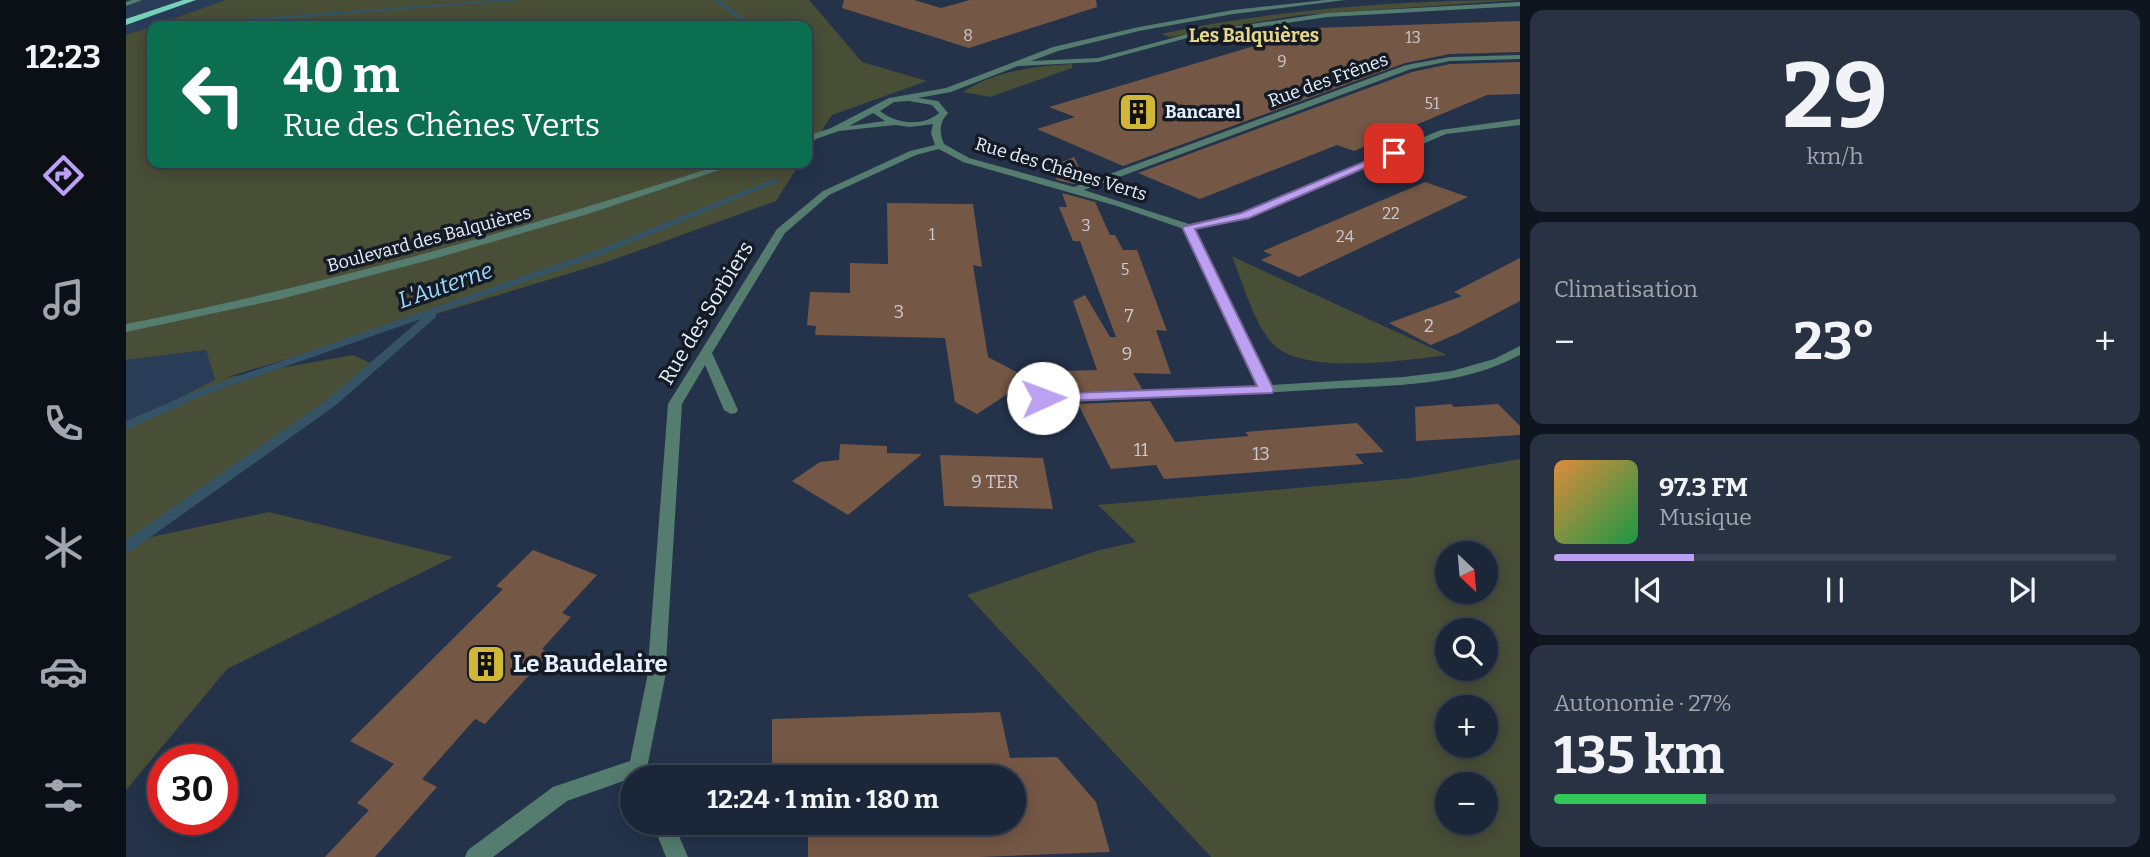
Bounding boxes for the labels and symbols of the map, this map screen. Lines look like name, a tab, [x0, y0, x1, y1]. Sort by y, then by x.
district label: Les Balquières	[1189, 24, 1319, 47]
house number: 8	[963, 26, 973, 45]
house number: 13	[1405, 28, 1421, 47]
street label: Rue des Frênes	[1265, 48, 1391, 112]
house number: 9	[1277, 52, 1287, 71]
building icon: Bancarel	[1117, 91, 1159, 133]
house number: 51	[1425, 94, 1440, 113]
place label: Bancarel	[1165, 101, 1241, 123]
pin	[1364, 123, 1424, 183]
street label: Rue des Chênes Verts	[972, 132, 1150, 206]
street label: Boulevard des Balquières	[325, 201, 533, 277]
house number: 22	[1382, 204, 1400, 223]
house number: 3	[1081, 216, 1091, 235]
house number: 1	[929, 225, 936, 244]
house number: 24	[1336, 227, 1355, 246]
street label: Rue des Sorbiers	[653, 237, 759, 389]
water label: L'Auterne	[394, 256, 496, 314]
house number: 5	[1121, 260, 1129, 279]
house number: 3	[894, 301, 904, 323]
house number: 7	[1124, 305, 1134, 327]
house number: 2	[1424, 315, 1434, 337]
house number: 9	[1122, 343, 1132, 365]
position arrow	[1006, 361, 1080, 435]
house number: 11	[1134, 439, 1149, 461]
house number: 13	[1252, 443, 1270, 465]
house number: 9 TER	[971, 471, 1019, 493]
north arrow	[1435, 541, 1498, 604]
building icon: Le Baudelaire	[465, 643, 507, 685]
place label: Le Baudelaire	[513, 650, 668, 678]
speed limit sign: 30	[147, 744, 238, 835]

